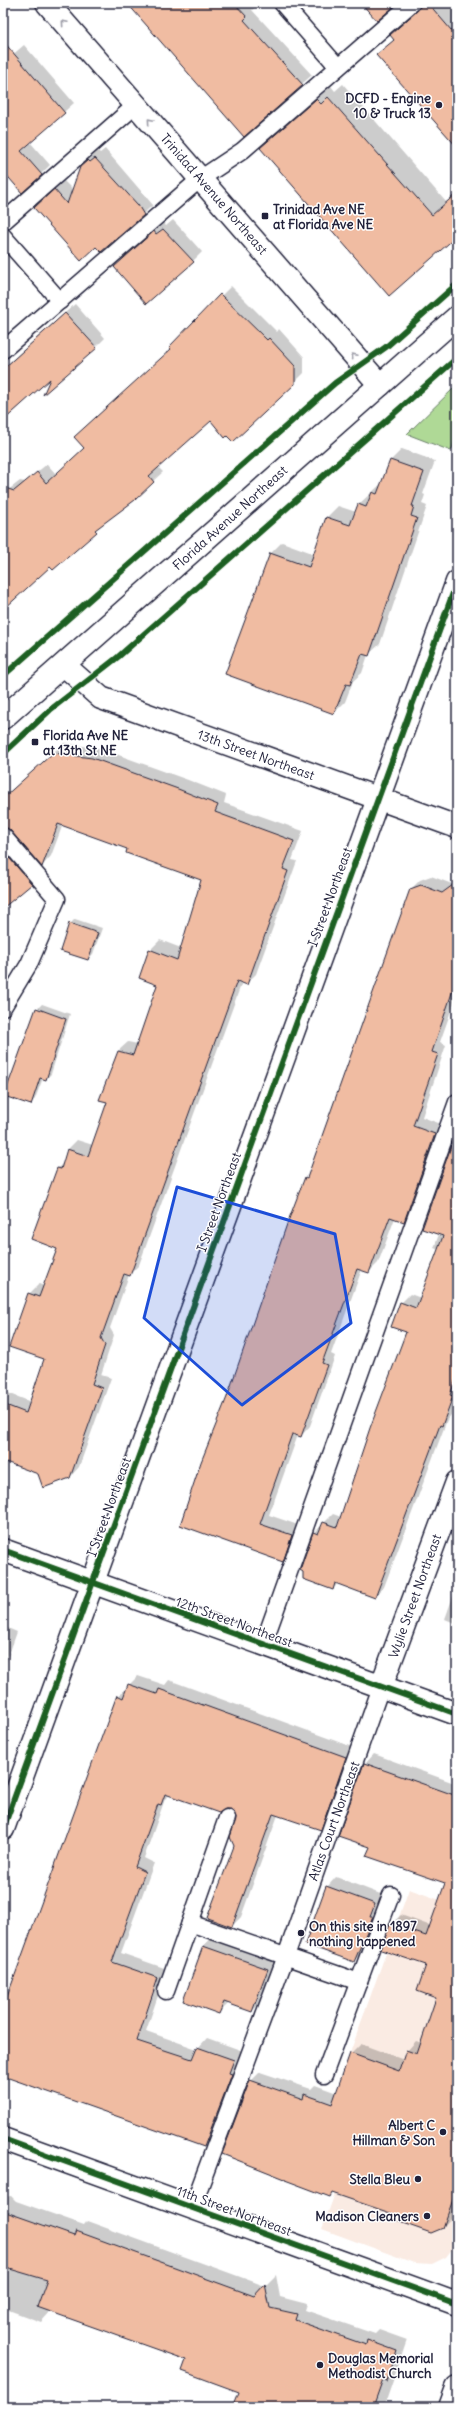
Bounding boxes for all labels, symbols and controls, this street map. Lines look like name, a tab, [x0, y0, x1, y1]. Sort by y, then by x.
one-way arrow	[62, 20, 69, 27]
place label: DCFD - Engine 10 & Truck 13	[345, 90, 431, 122]
marker: DCFD - Engine 10 & Truck 13	[434, 100, 444, 110]
one-way arrow	[147, 118, 154, 125]
street label: Trinidad Avenue Northeast	[157, 130, 272, 259]
place label: Trinidad Ave NE at Florida Ave NE	[273, 201, 374, 233]
marker: Trinidad Ave NE at Florida Ave NE	[260, 211, 270, 221]
one-way arrow	[352, 353, 359, 361]
street label: Florida Avenue Northeast	[169, 462, 291, 574]
street label: 13th Street Northeast	[195, 726, 317, 784]
place label: Florida Ave NE at 13th St NE	[43, 727, 129, 759]
marker: Florida Ave NE at 13th St NE	[30, 737, 40, 747]
street label: I Street Northeast	[304, 844, 356, 949]
street label: I Street Northeast	[193, 1149, 245, 1254]
street label: I Street Northeast	[83, 1454, 135, 1559]
street label: Wylie Street Northeast	[385, 1531, 446, 1660]
street label: 12th Street Northeast	[173, 1593, 295, 1651]
street label: Atlas Court Northeast	[304, 1758, 364, 1883]
place label: On this site in 1897 nothing happened	[309, 1918, 417, 1950]
marker: On this site in 1897 nothing happened	[296, 1928, 306, 1938]
place label: Albert C Hillman & Son	[352, 2117, 435, 2149]
marker: Albert C Hillman & Son	[438, 2127, 448, 2137]
place label: Stella Bleu	[349, 2171, 410, 2188]
marker: Stella Bleu	[413, 2174, 423, 2184]
street label: 11th Street Northeast	[174, 2182, 294, 2240]
place label: Madison Cleaners	[315, 2208, 419, 2225]
marker: Madison Cleaners	[422, 2211, 432, 2221]
place label: Douglas Memorial Methodist Church	[328, 2350, 433, 2382]
marker: Douglas Memorial Methodist Church	[315, 2360, 325, 2370]

